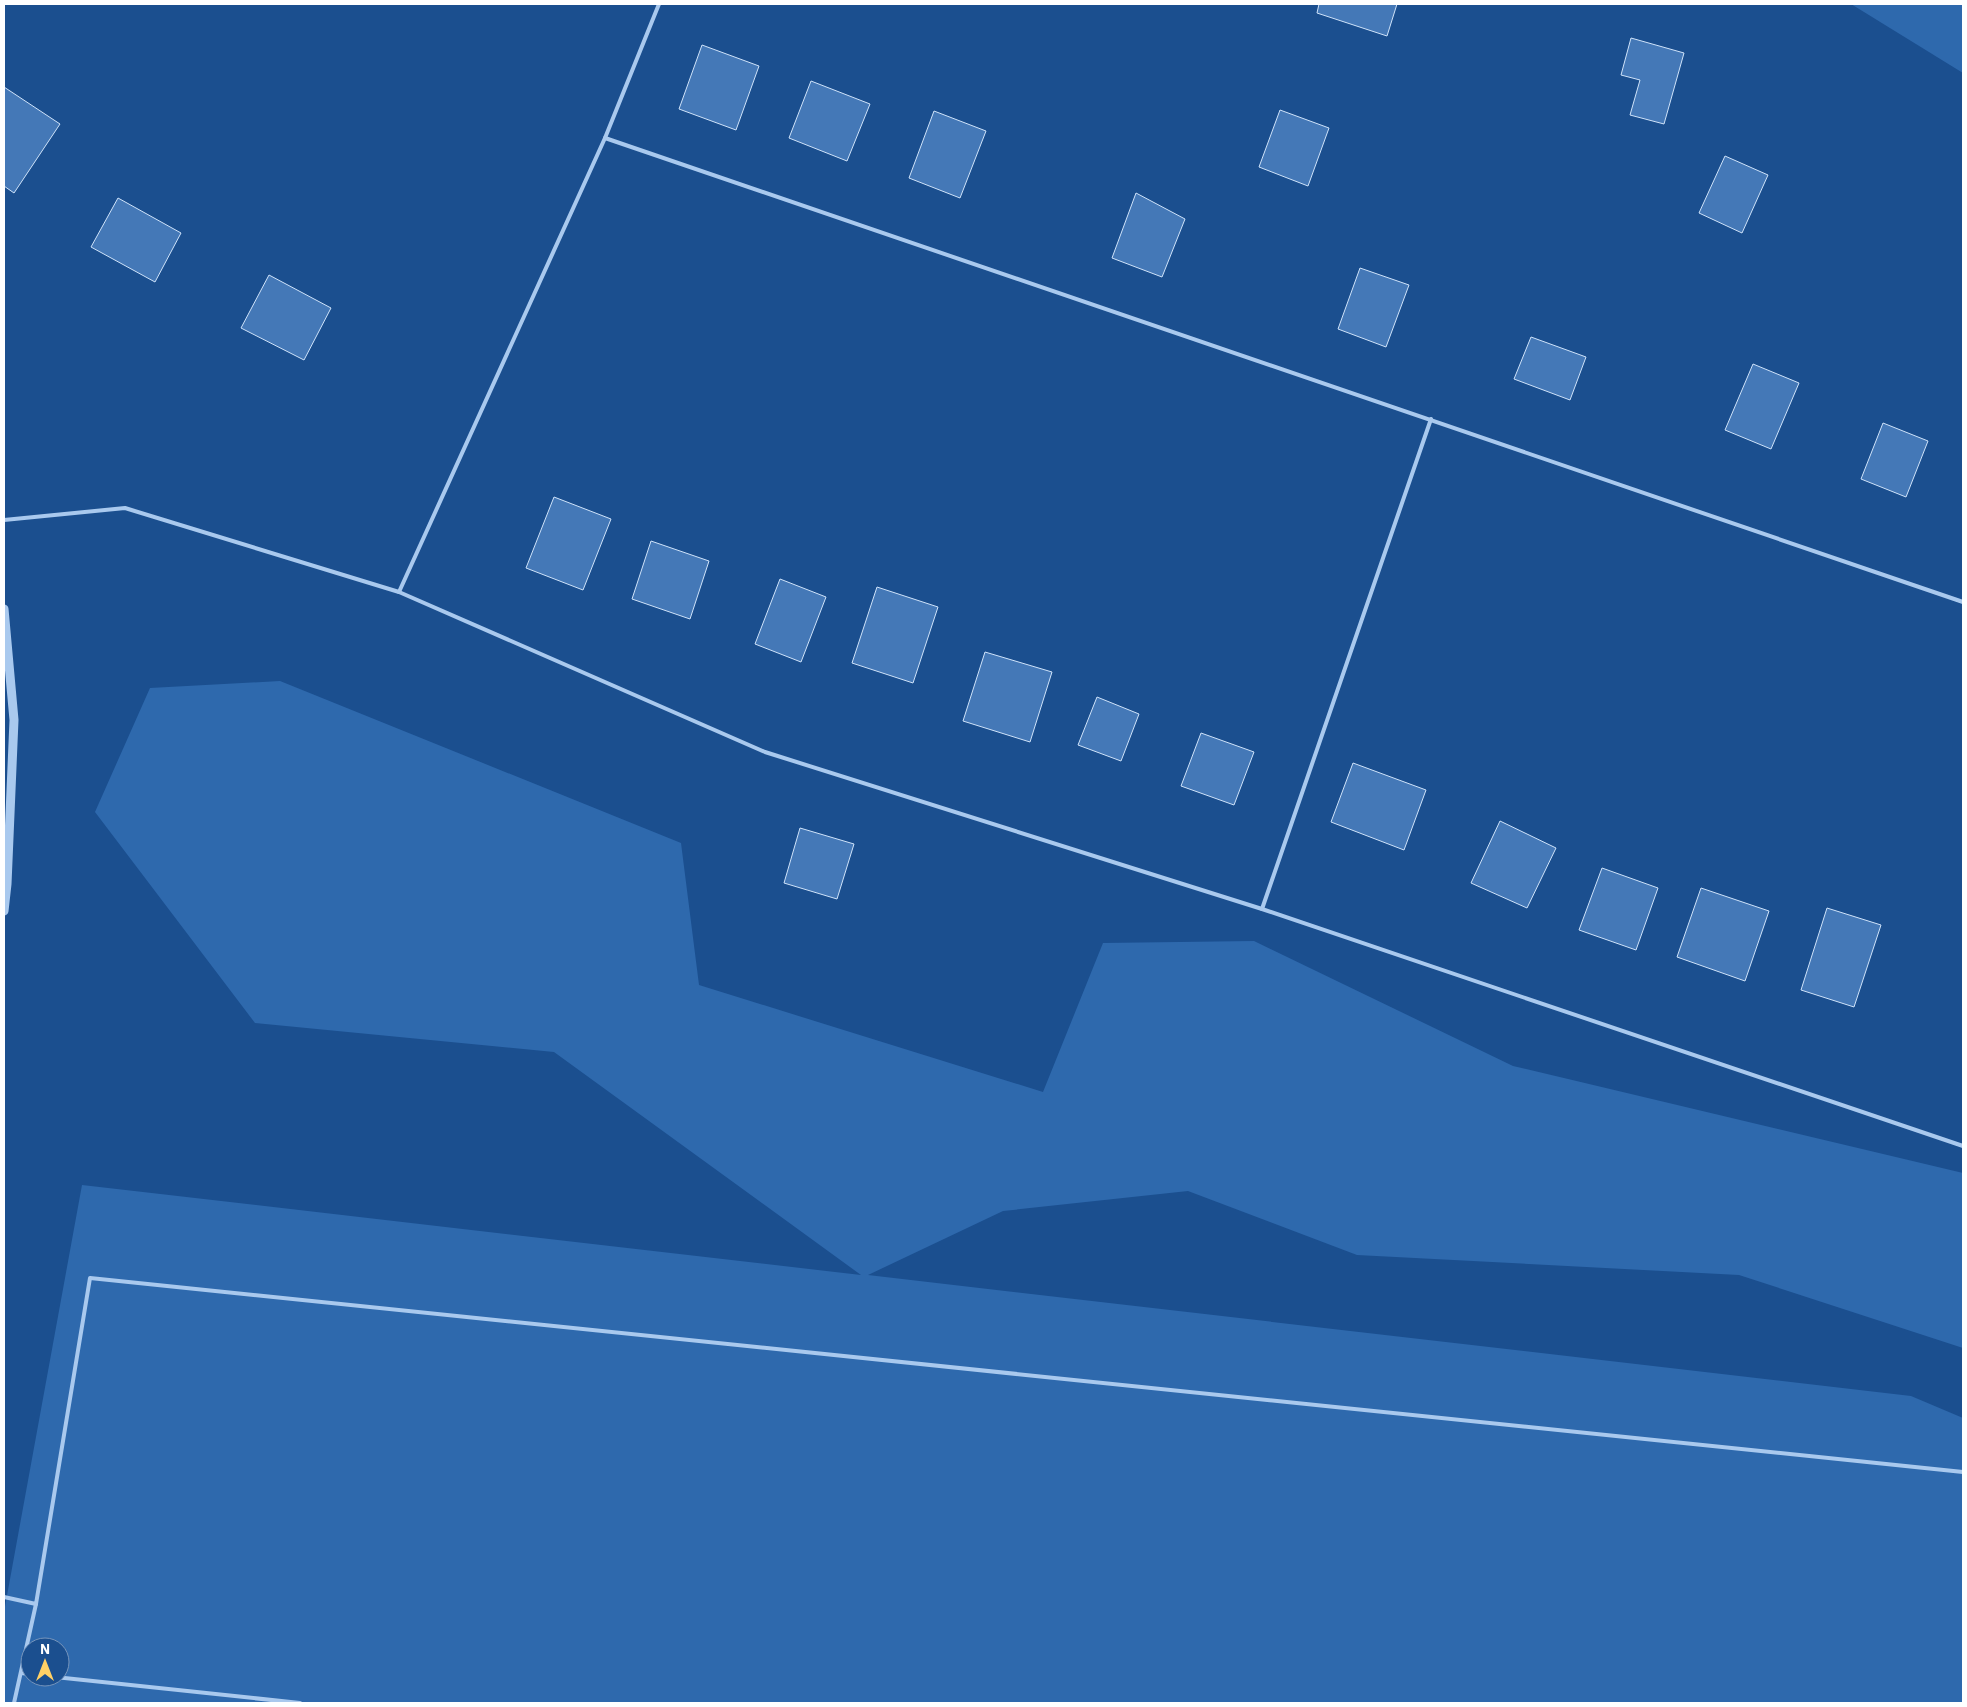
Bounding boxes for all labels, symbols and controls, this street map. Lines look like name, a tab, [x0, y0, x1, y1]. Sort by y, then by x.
north arrow	[20, 1637, 70, 1687]
text: N	[40, 1640, 50, 1658]

